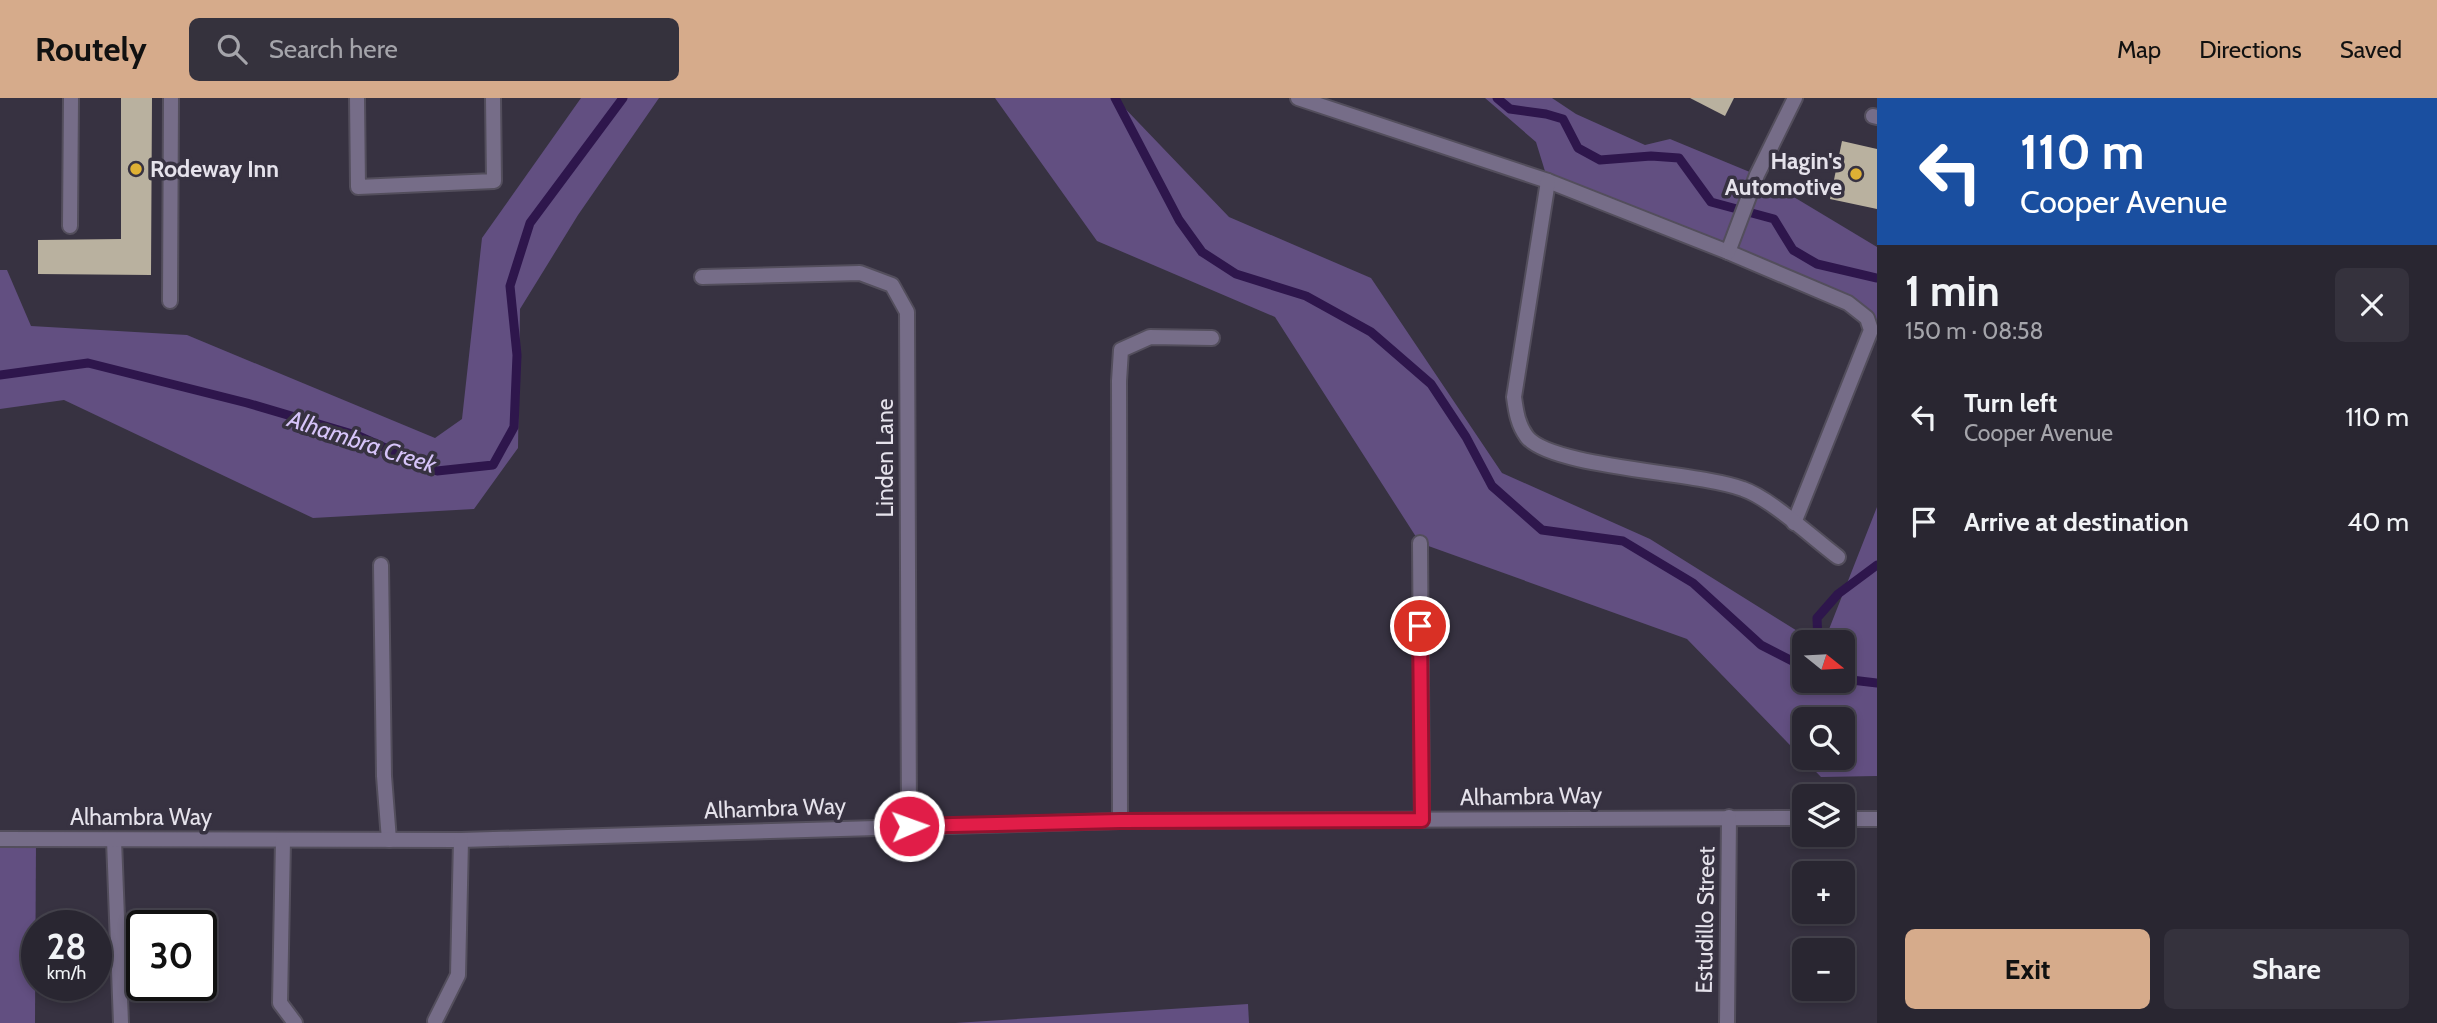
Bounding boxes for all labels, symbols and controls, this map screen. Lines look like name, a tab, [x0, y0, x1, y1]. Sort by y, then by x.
search box	[189, 18, 679, 81]
text: Routely	[35, 29, 147, 69]
icon: search	[213, 30, 251, 68]
text: Search here	[269, 33, 398, 65]
text: Map	[2117, 35, 2161, 64]
text: Directions	[2199, 35, 2302, 64]
text: Saved	[2340, 35, 2402, 64]
text: 110 m	[2020, 122, 2144, 181]
icon: left	[1905, 126, 1996, 217]
place label: Hagin's Automotive	[1725, 147, 1842, 201]
place label: Rodeway Inn	[150, 155, 279, 183]
marker: Rodeway Inn	[128, 161, 144, 177]
marker: Hagin's Automotive	[1848, 166, 1864, 182]
text: Cooper Avenue	[2020, 182, 2227, 221]
text: 1 min	[1905, 265, 2000, 317]
button: close	[2335, 268, 2409, 342]
text: 150 m · 08:58	[1905, 317, 2043, 345]
text: Turn left	[1964, 387, 2057, 419]
street label: Linden Lane	[871, 398, 899, 518]
icon: left	[1905, 398, 1943, 436]
text: 110 m	[2345, 401, 2409, 433]
water label: Alhambra Creek	[284, 404, 441, 479]
text: Cooper Avenue	[1964, 419, 2113, 447]
icon: arrive	[1905, 503, 1943, 541]
text: Arrive at destination	[1964, 506, 2189, 538]
text: 40 m	[2347, 506, 2409, 538]
pin	[1390, 596, 1450, 656]
icon: arrive	[1401, 607, 1439, 645]
north arrow	[1792, 630, 1855, 693]
map controls	[1792, 630, 1855, 1001]
button: search	[1792, 707, 1855, 770]
street label: Alhambra Way	[1460, 781, 1603, 811]
button: layers	[1792, 784, 1855, 847]
position arrow	[872, 789, 946, 863]
street label: Alhambra Way	[703, 792, 847, 824]
street label: Alhambra Way	[70, 803, 212, 831]
street label: Estudillo Street	[1690, 846, 1720, 994]
button: +	[1792, 861, 1855, 924]
speed limit sign: 30	[126, 910, 217, 1001]
text: 28	[47, 925, 86, 968]
button: Exit	[1905, 929, 2150, 1009]
button: Share	[2164, 929, 2409, 1009]
button: −	[1792, 938, 1855, 1001]
text: km/h	[47, 962, 86, 984]

